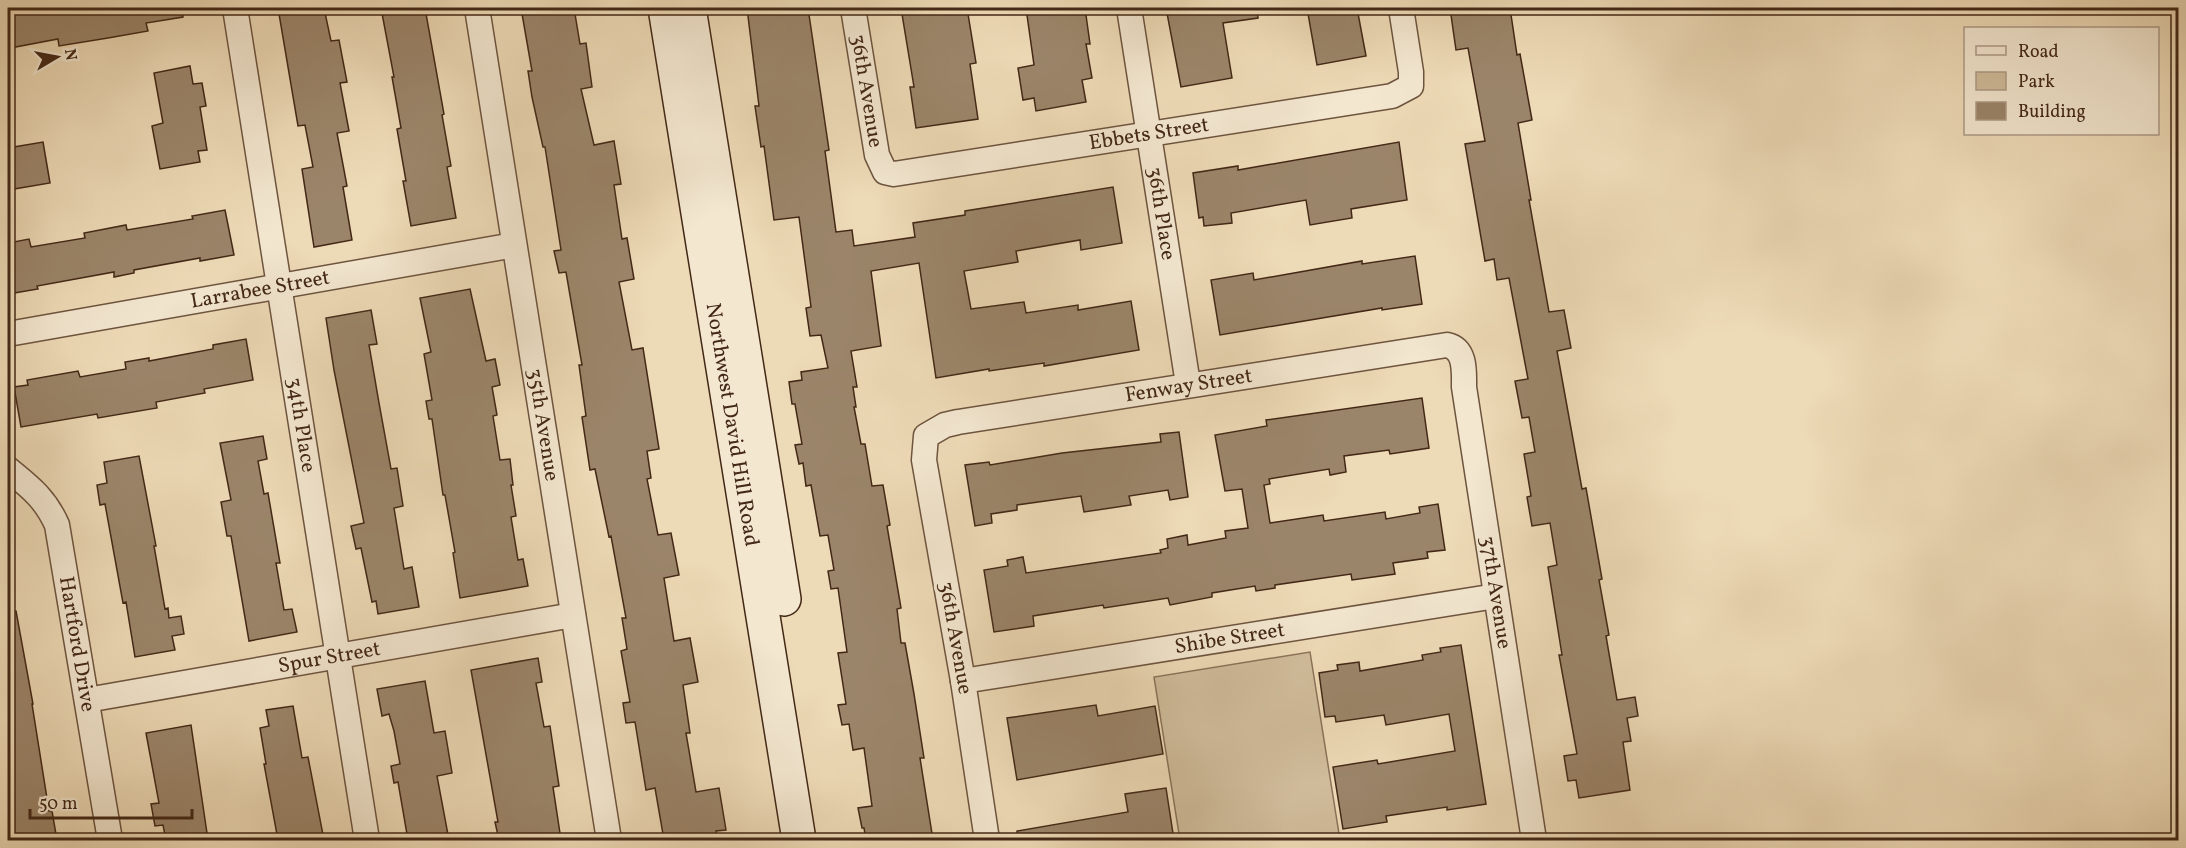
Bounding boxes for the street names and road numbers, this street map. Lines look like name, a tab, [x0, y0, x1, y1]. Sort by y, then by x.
street label: 36th Avenue	[843, 32, 890, 150]
street label: Ebbets Street	[1087, 110, 1211, 158]
street label: 36th Place	[1140, 165, 1183, 262]
street label: Larrabee Street	[188, 263, 332, 316]
street label: Northwest David Hill Road	[698, 301, 766, 549]
street label: Fenway Street	[1123, 361, 1254, 410]
street label: 35th Avenue	[520, 366, 566, 483]
street label: 34th Place	[279, 375, 323, 474]
street label: 37th Avenue	[1473, 534, 1519, 651]
street label: Hartford Drive	[51, 574, 103, 714]
street label: 36th Avenue	[931, 579, 979, 697]
street label: Shibe Street	[1172, 615, 1287, 662]
street label: Spur Street	[276, 634, 383, 681]

